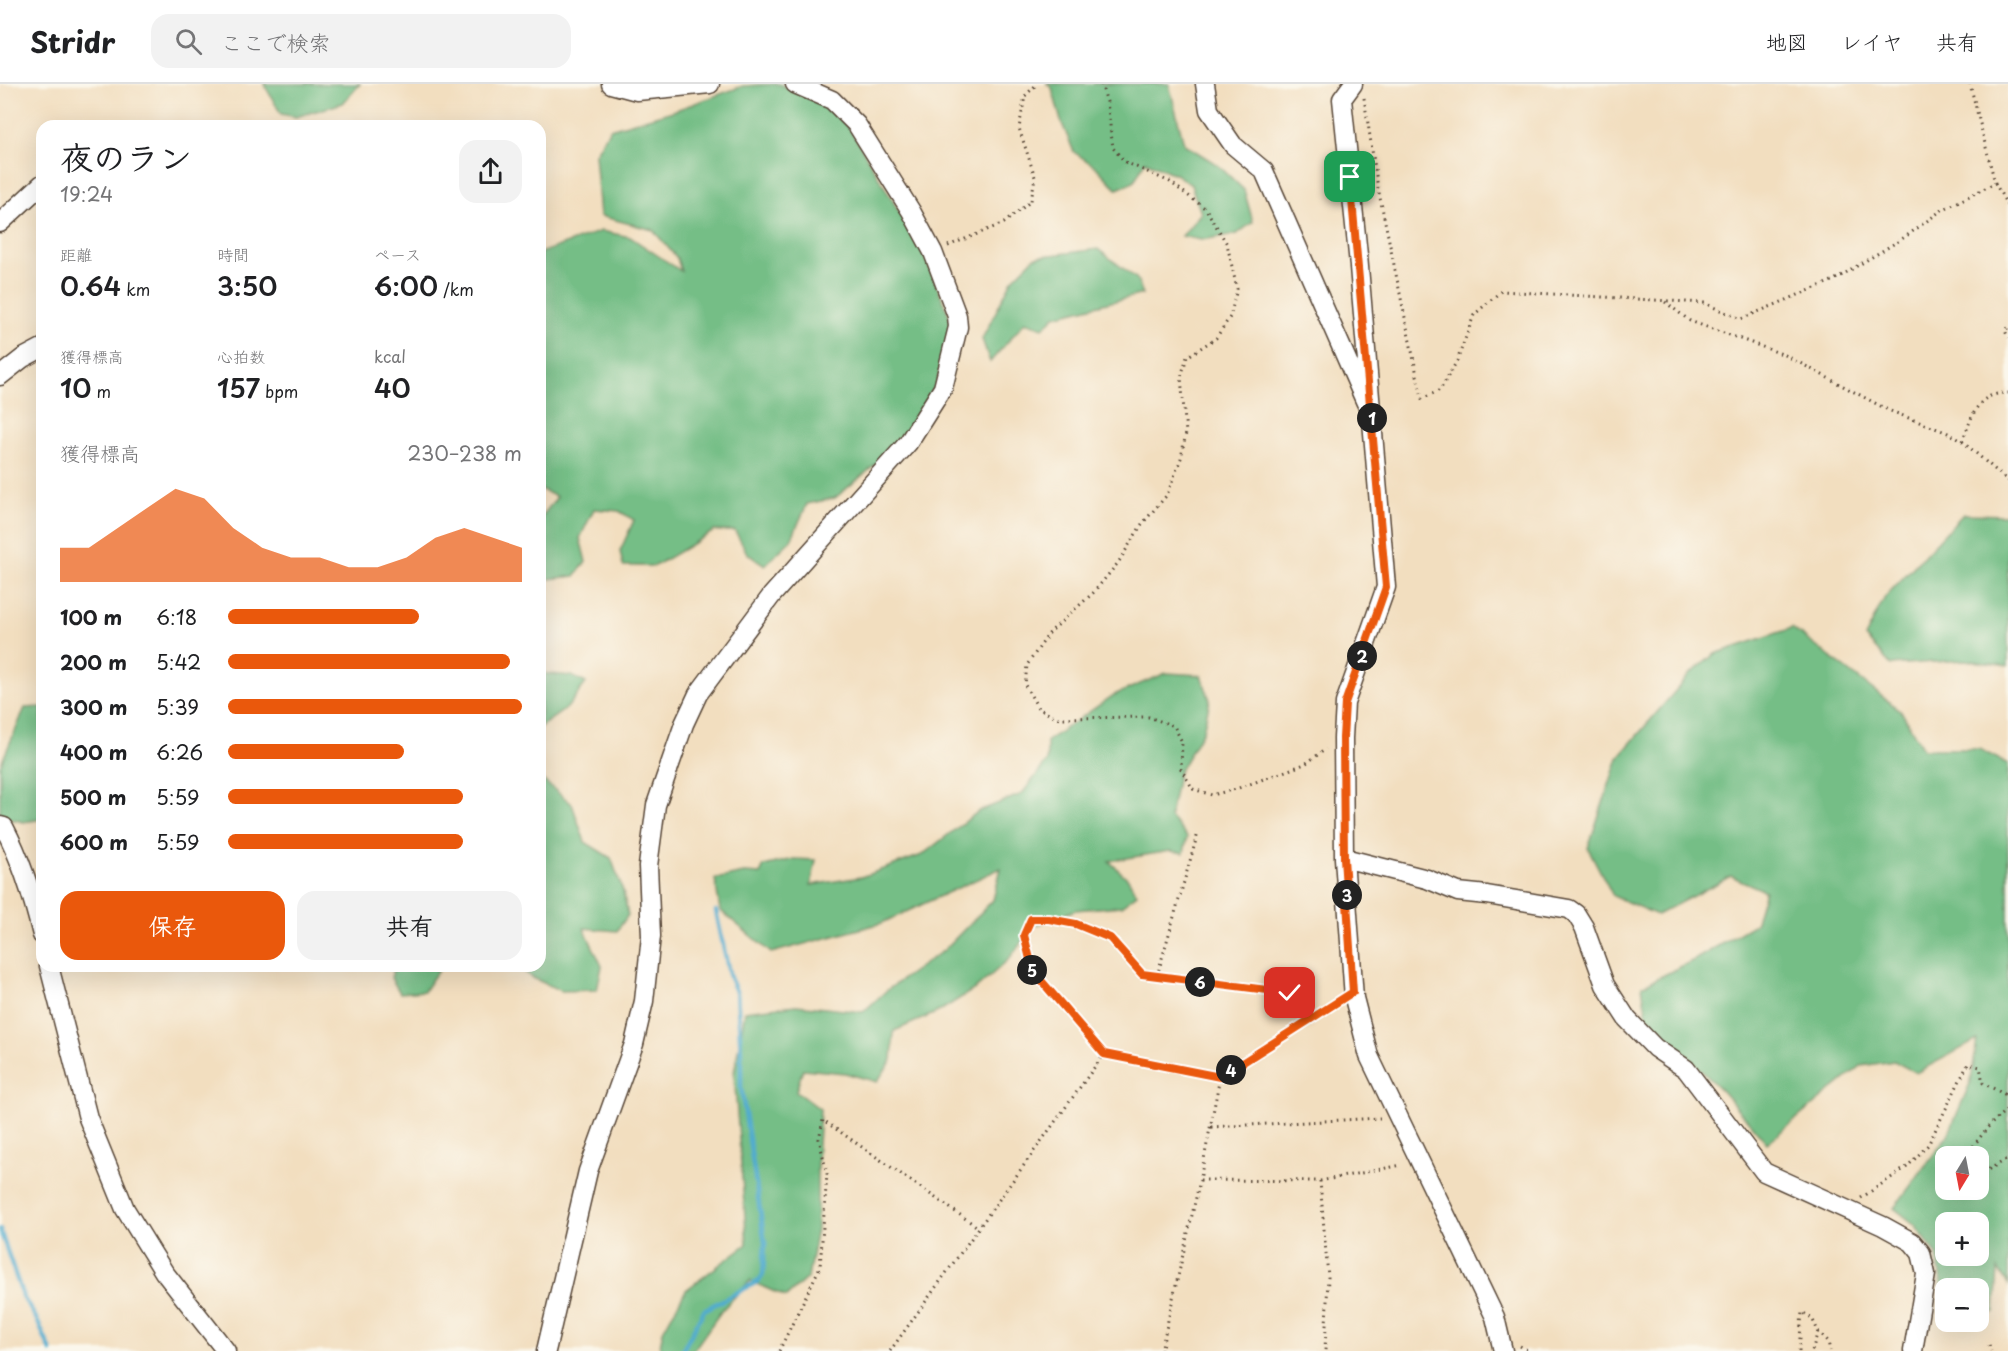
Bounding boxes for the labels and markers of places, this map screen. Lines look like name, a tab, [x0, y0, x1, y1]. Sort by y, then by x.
pin	[1324, 151, 1375, 202]
pin: 1	[1357, 403, 1387, 433]
pin: 2	[1347, 641, 1377, 671]
pin: 3	[1332, 880, 1362, 910]
pin: 5	[1017, 955, 1047, 985]
pin: 6	[1185, 967, 1215, 997]
pin	[1264, 967, 1315, 1018]
pin: 4	[1216, 1055, 1246, 1085]

